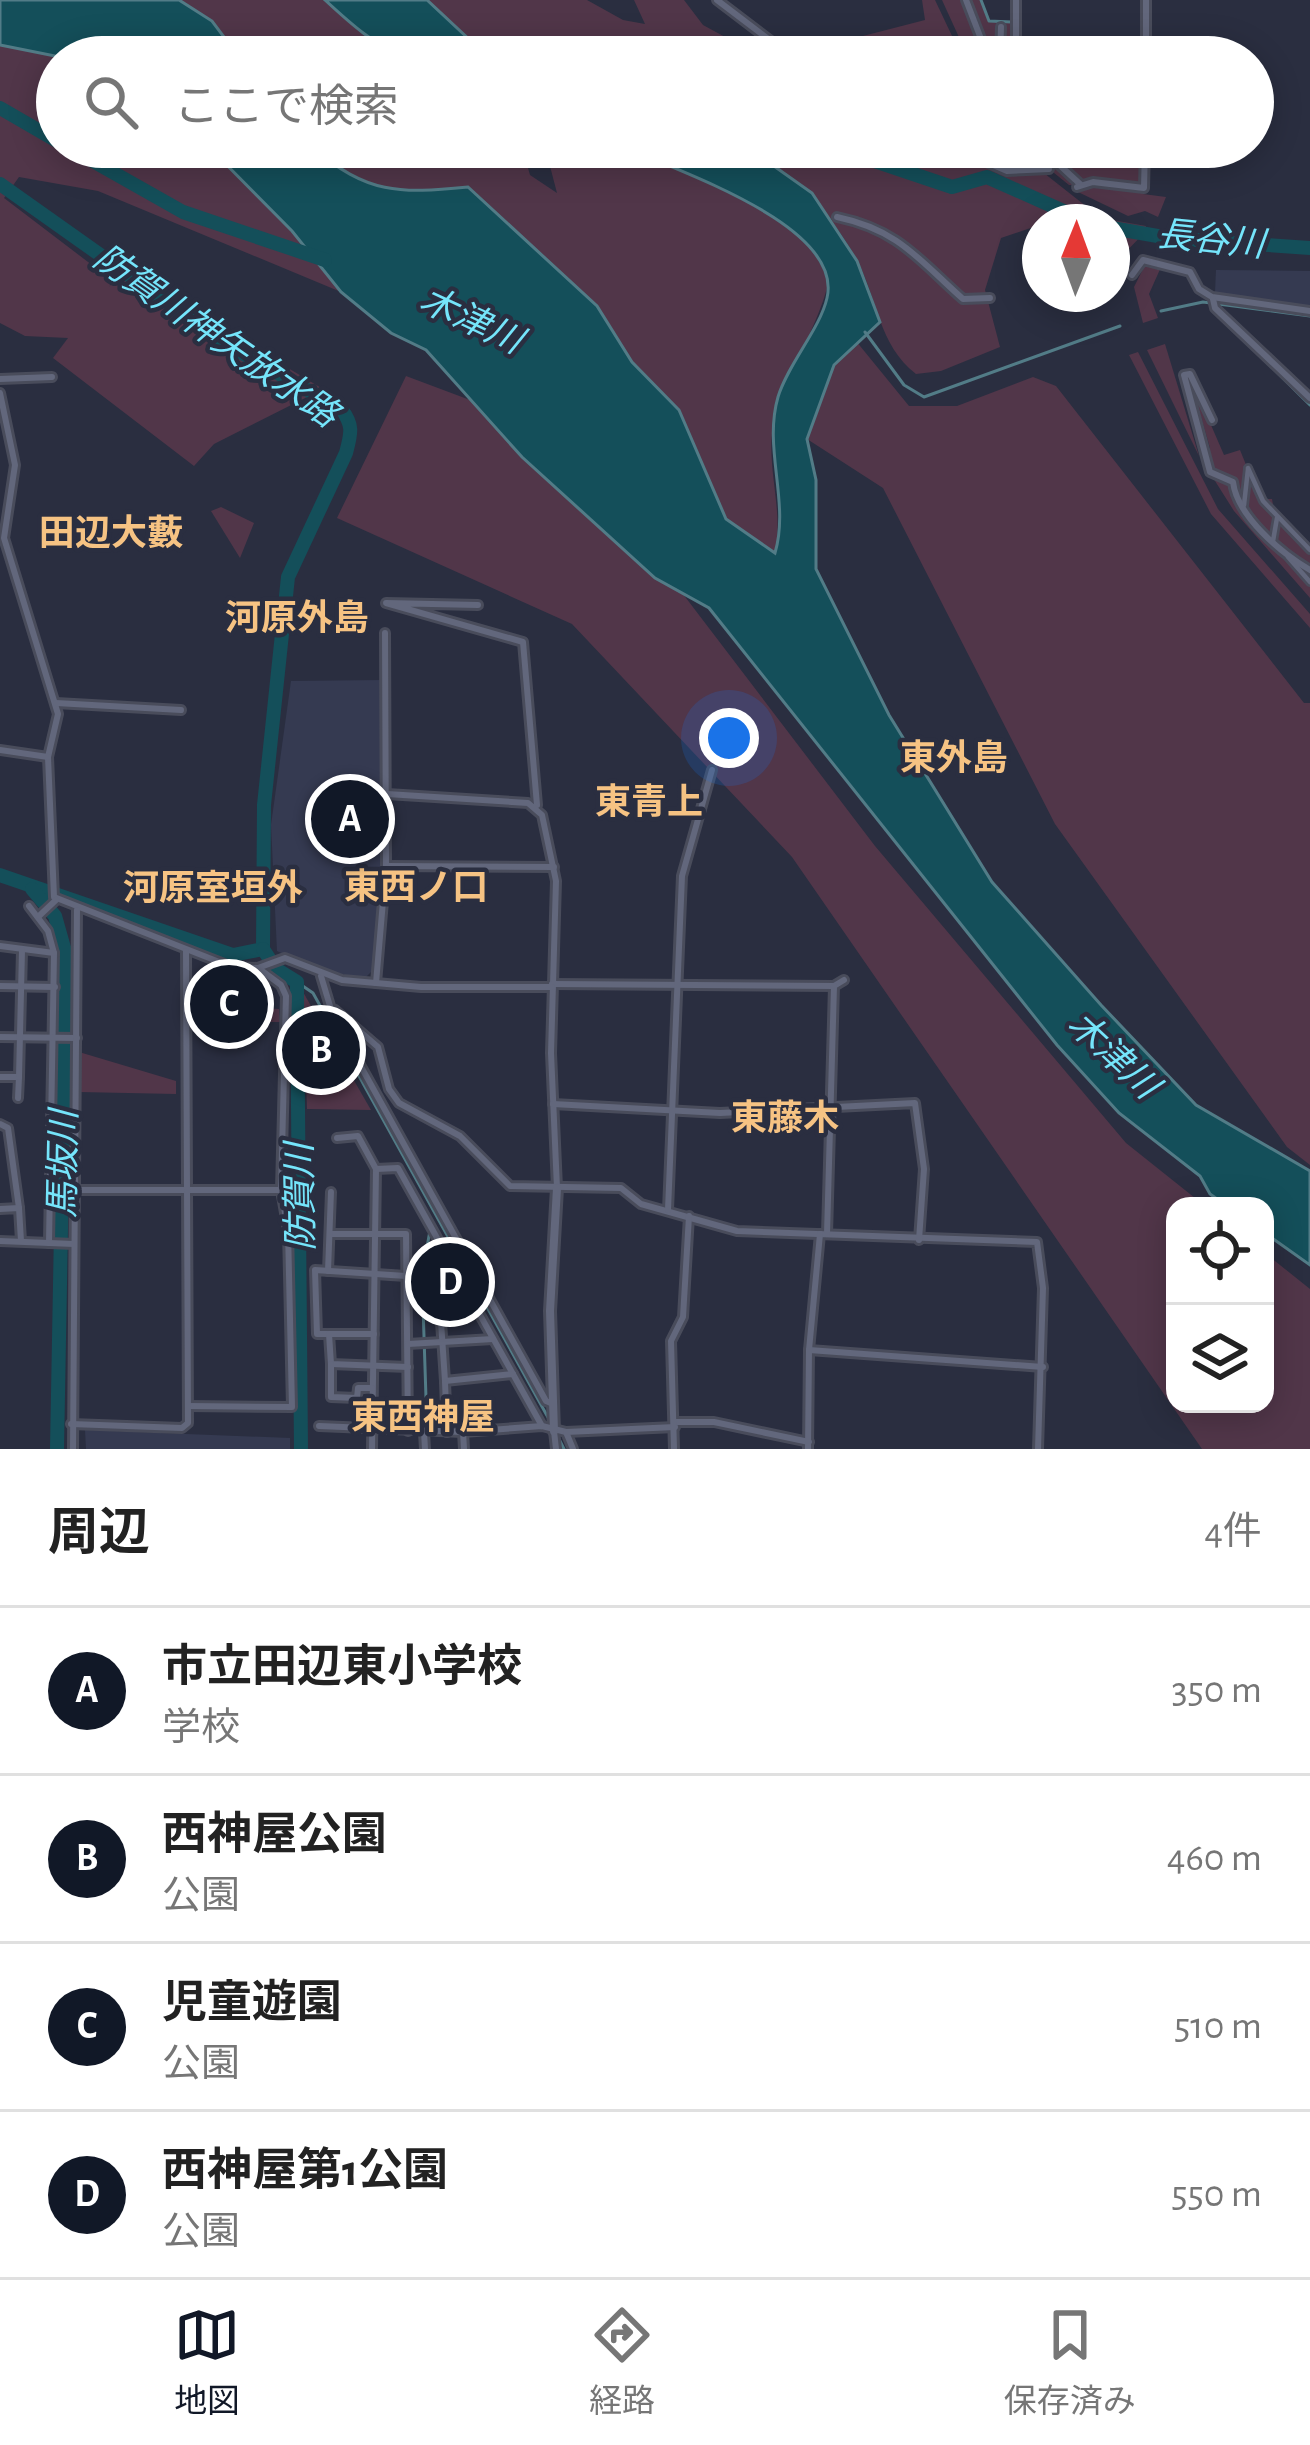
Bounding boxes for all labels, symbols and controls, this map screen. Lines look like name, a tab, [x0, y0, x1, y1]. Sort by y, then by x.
search box	[36, 36, 1274, 168]
icon: search	[78, 69, 144, 135]
text: ここで検索	[174, 85, 399, 130]
north arrow	[1022, 204, 1130, 312]
water label: 長谷川	[1155, 215, 1270, 264]
water label: 防賀川神矢放水路	[88, 238, 348, 436]
water label: 木津川	[415, 280, 532, 362]
district label: 田辺大藪	[39, 514, 183, 552]
district label: 河原外島	[225, 599, 369, 637]
your location	[699, 708, 759, 768]
district label: 東外島	[900, 739, 1008, 777]
pin: A	[311, 774, 389, 864]
district label: 東青上	[595, 783, 703, 821]
district label: 東西ノ口	[344, 868, 488, 906]
district label: 河原室垣外	[123, 869, 303, 907]
pin: C	[190, 959, 268, 1049]
water label: 木津川	[1061, 1004, 1169, 1108]
pin: B	[282, 1005, 360, 1095]
district label: 東藤木	[731, 1099, 839, 1137]
water label: 馬坂川	[43, 1106, 83, 1218]
water label: 防賀川	[280, 1139, 320, 1251]
map controls	[1166, 1197, 1274, 1413]
button: locate	[1166, 1197, 1274, 1305]
pin: D	[411, 1237, 489, 1327]
button: layers	[1166, 1305, 1274, 1413]
district label: 東西神屋	[351, 1398, 495, 1436]
text: 周辺	[48, 1508, 150, 1559]
text: 4件	[1204, 1513, 1262, 1552]
text: 市立田辺東小学校	[162, 1645, 522, 1690]
text: A	[75, 1671, 99, 1710]
text: 350 m	[1171, 1671, 1262, 1710]
text: 学校	[162, 1709, 240, 1748]
text: 西神屋公園	[162, 1813, 387, 1858]
text: B	[76, 1839, 98, 1878]
text: 460 m	[1167, 1839, 1262, 1878]
text: 公園	[162, 1877, 240, 1916]
text: 児童遊園	[162, 1981, 342, 2026]
text: C	[77, 2007, 97, 2046]
text: 510 m	[1174, 2007, 1262, 2046]
text: 公園	[162, 2045, 240, 2084]
text: 西神屋第1公園	[162, 2149, 448, 2194]
text: D	[74, 2175, 100, 2214]
text: 550 m	[1171, 2175, 1262, 2214]
text: 公園	[162, 2213, 240, 2252]
tab: 地図	[174, 2302, 240, 2423]
tab: 経路	[589, 2302, 655, 2423]
tab: 保存済み	[1004, 2302, 1136, 2423]

